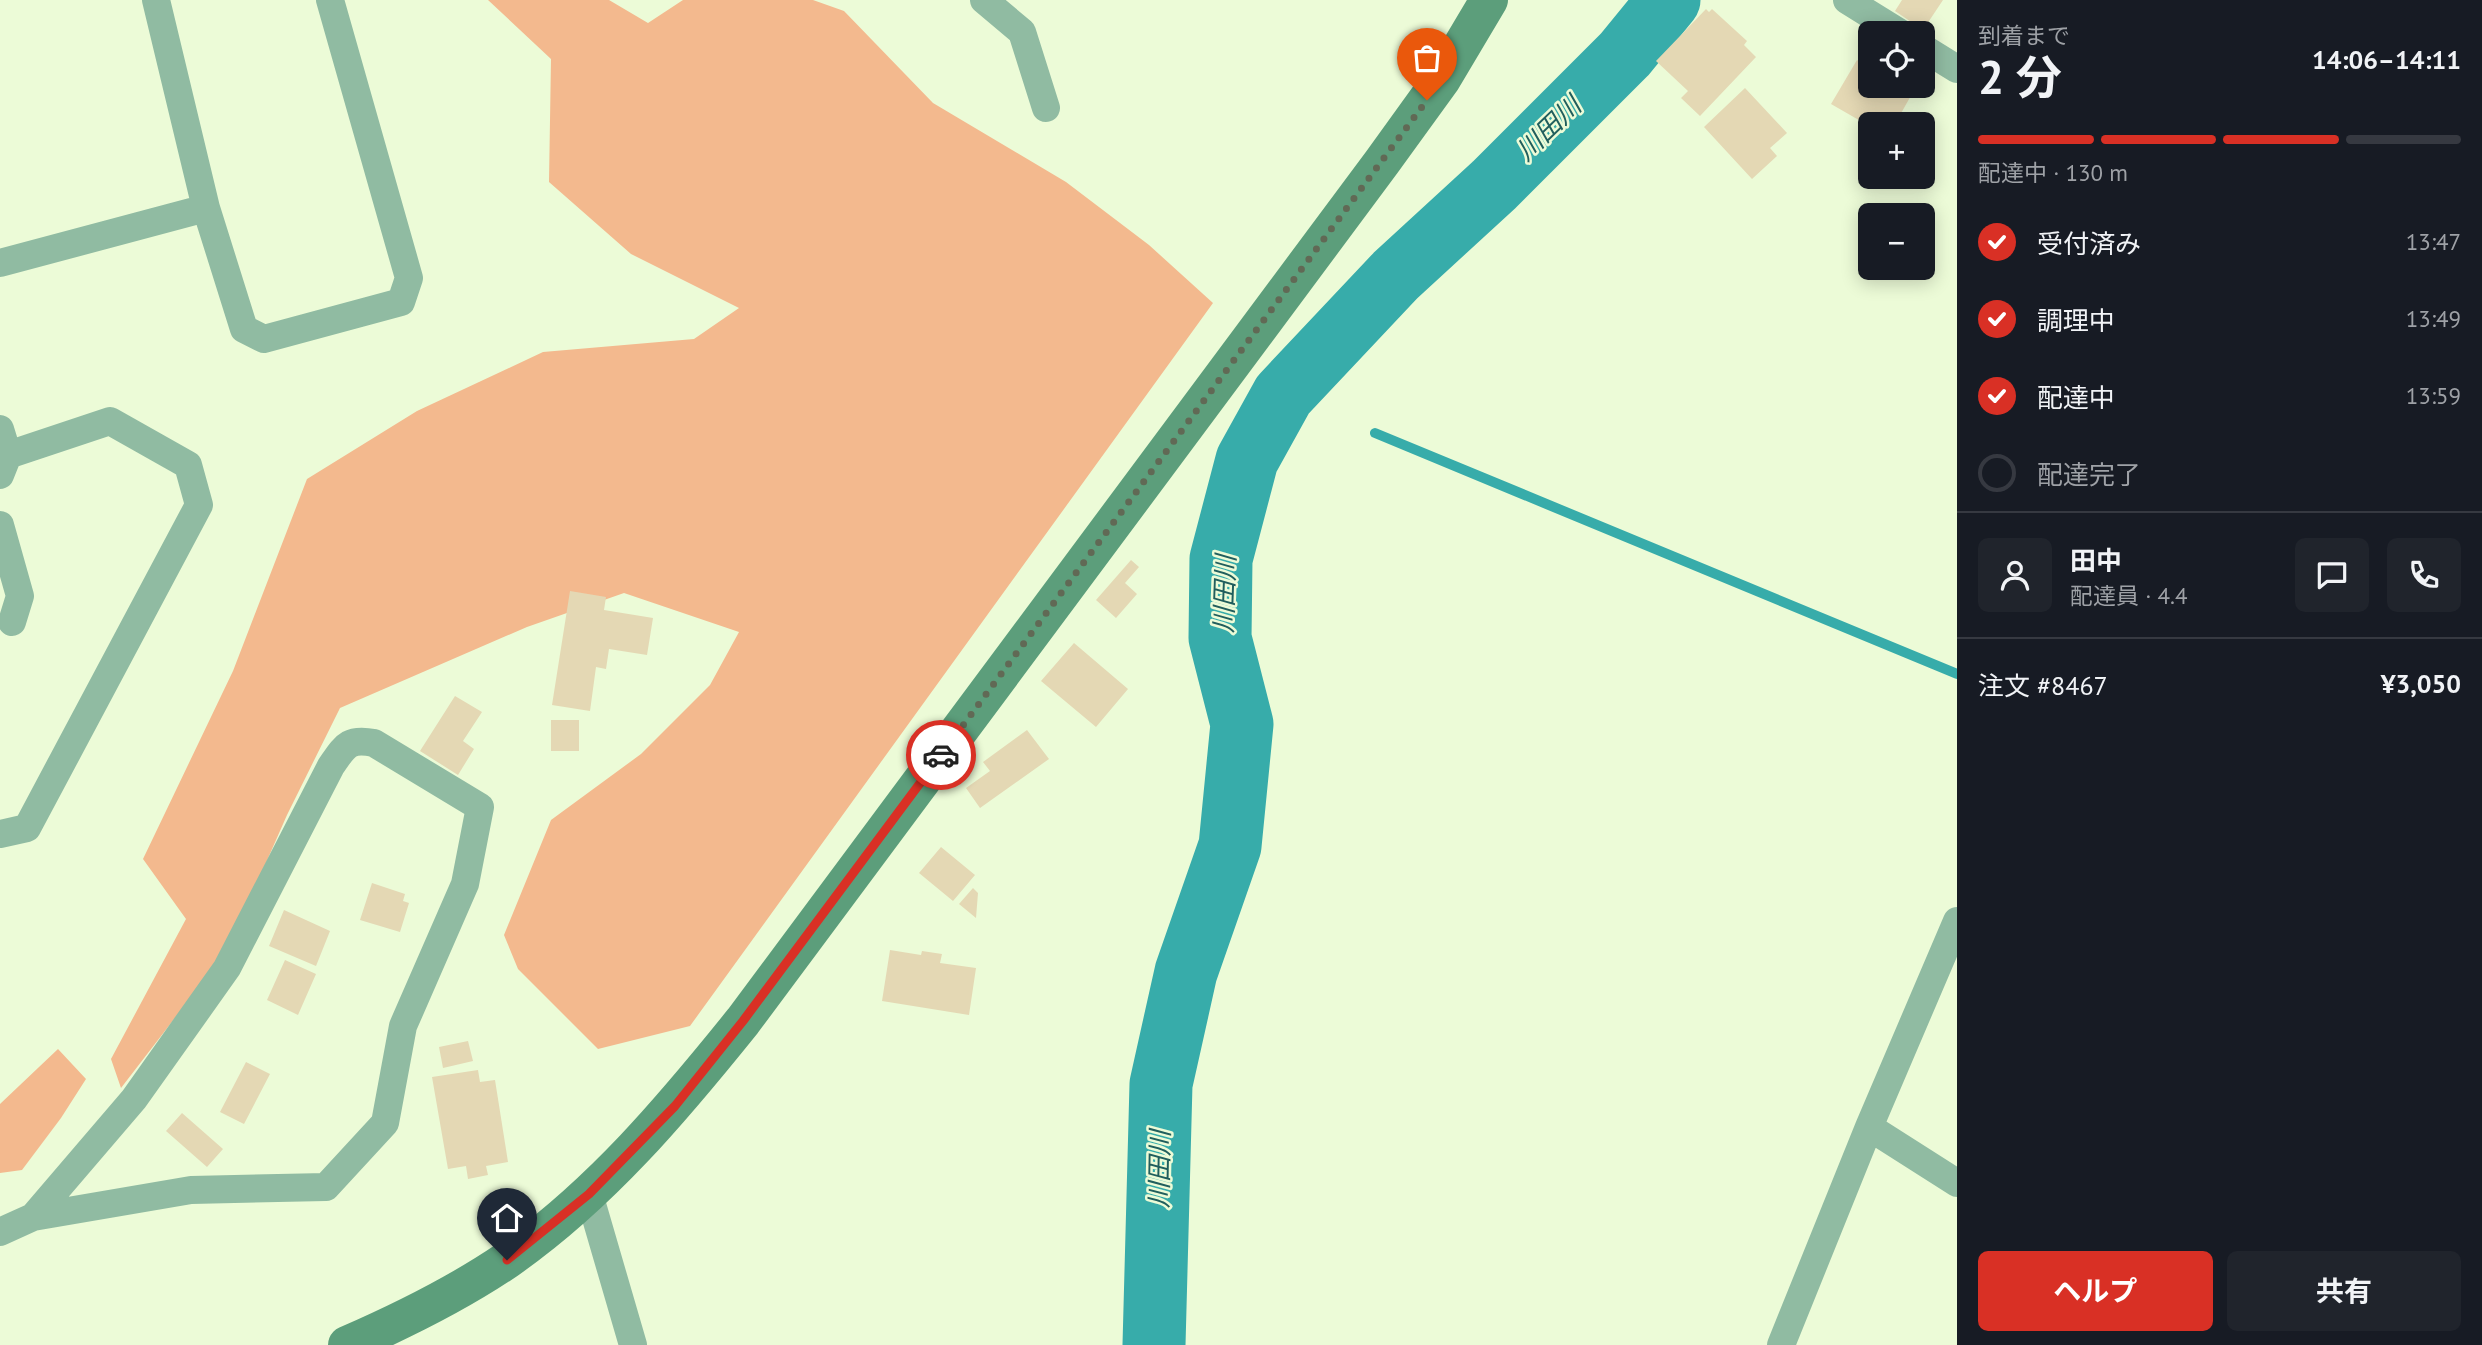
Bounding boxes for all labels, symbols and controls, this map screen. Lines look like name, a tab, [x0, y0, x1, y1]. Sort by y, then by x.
map controls	[1858, 21, 1935, 280]
button: locate	[1858, 21, 1935, 98]
text: 到着まで	[1978, 21, 2070, 50]
pin	[1397, 28, 1457, 100]
icon: bag	[1408, 39, 1446, 77]
text: 14:06–14:11	[2312, 43, 2461, 76]
text: 2 分	[1978, 47, 2062, 107]
water label: 川田川	[1508, 87, 1590, 167]
button: +	[1858, 112, 1935, 189]
text: 配達中 · 130 m	[1978, 158, 2128, 187]
button: −	[1858, 203, 1935, 280]
icon: check	[1978, 223, 2016, 261]
text: 受付済み	[2037, 227, 2141, 260]
text: 13:47	[2406, 227, 2461, 256]
icon: check	[1978, 300, 2016, 338]
text: 調理中	[2037, 304, 2115, 337]
text: 13:49	[2406, 304, 2461, 333]
icon: check	[1978, 377, 2016, 415]
text: 配達中	[2037, 381, 2115, 414]
text: 13:59	[2406, 381, 2461, 410]
text: 配達完了	[2037, 458, 2141, 491]
button: person	[1978, 538, 2052, 612]
button: chat	[2295, 538, 2369, 612]
button: phone	[2387, 538, 2461, 612]
text: 田中	[2070, 544, 2122, 577]
water label: 川田川	[1206, 551, 1242, 634]
text: 配達員 · 4.4	[2070, 581, 2187, 610]
text: ¥3,050	[2381, 667, 2461, 700]
text: 注文 #8467	[1978, 669, 2108, 702]
courier	[906, 720, 976, 790]
icon: car	[922, 736, 960, 774]
water label: 川田川	[1142, 1127, 1176, 1208]
pin	[477, 1188, 537, 1260]
icon: home	[488, 1199, 526, 1237]
button: ヘルプ	[1978, 1251, 2213, 1331]
button: 共有	[2227, 1251, 2461, 1331]

